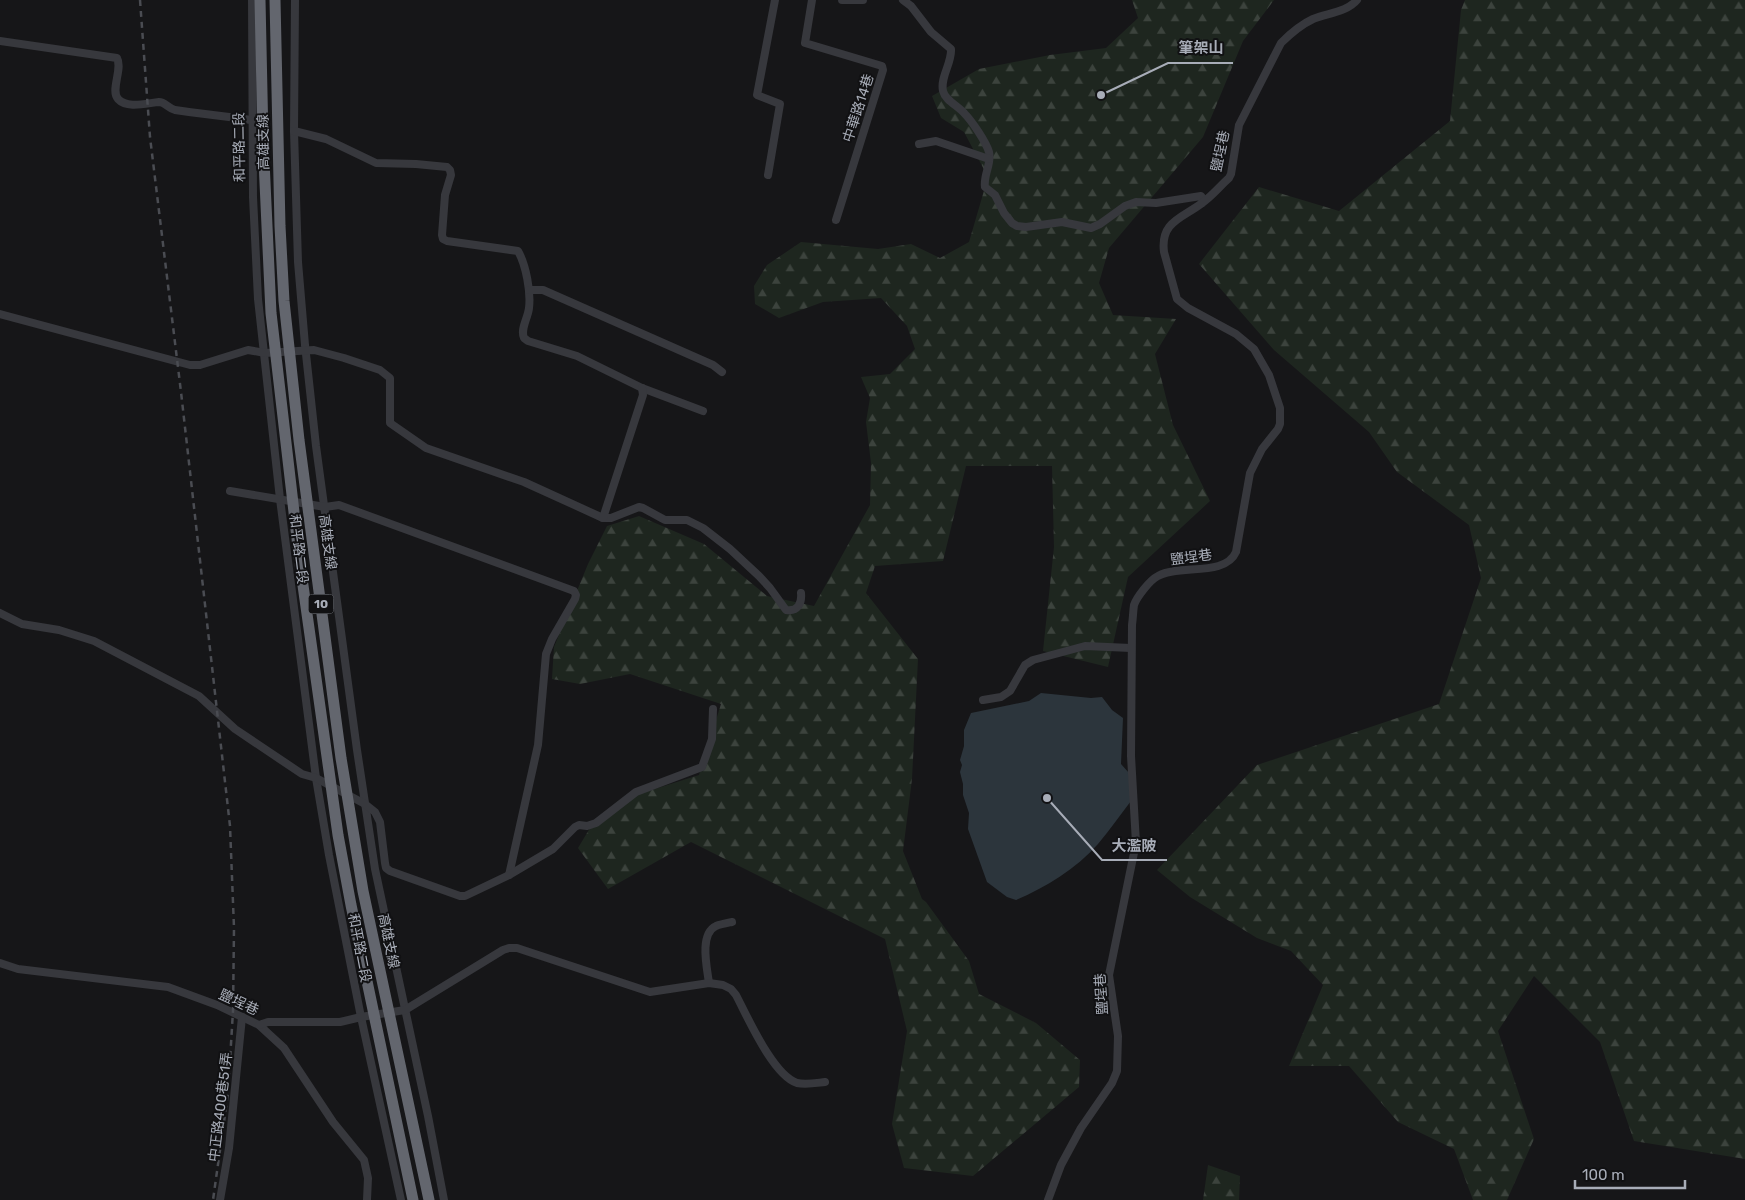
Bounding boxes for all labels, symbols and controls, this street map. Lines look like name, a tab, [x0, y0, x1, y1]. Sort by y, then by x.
callout: 筆架山	[1168, 33, 1233, 63]
text: 筆架山	[1178, 39, 1224, 57]
street label: 中華路14巷	[839, 72, 877, 144]
street label: 和平路二段	[230, 112, 249, 182]
street label: 高雄支線	[255, 114, 272, 170]
street label: 鹽埕巷	[1208, 129, 1233, 173]
street label: 和平路二段	[286, 513, 311, 585]
street label: 高雄支線	[315, 513, 340, 571]
street label: 鹽埕巷	[1169, 546, 1213, 569]
road number: 10	[308, 594, 334, 614]
callout: 大濫陂	[1102, 830, 1167, 860]
text: 大濫陂	[1111, 837, 1157, 855]
street label: 和平路二段	[344, 912, 375, 984]
street label: 高雄支線	[374, 912, 403, 970]
street label: 鹽埕巷	[1092, 972, 1111, 1016]
street label: 鹽埕巷	[216, 986, 261, 1019]
street label: 中正路400巷51弄	[205, 1051, 236, 1163]
scale bar	[1575, 1158, 1685, 1190]
text: 100 m	[1582, 1166, 1624, 1184]

